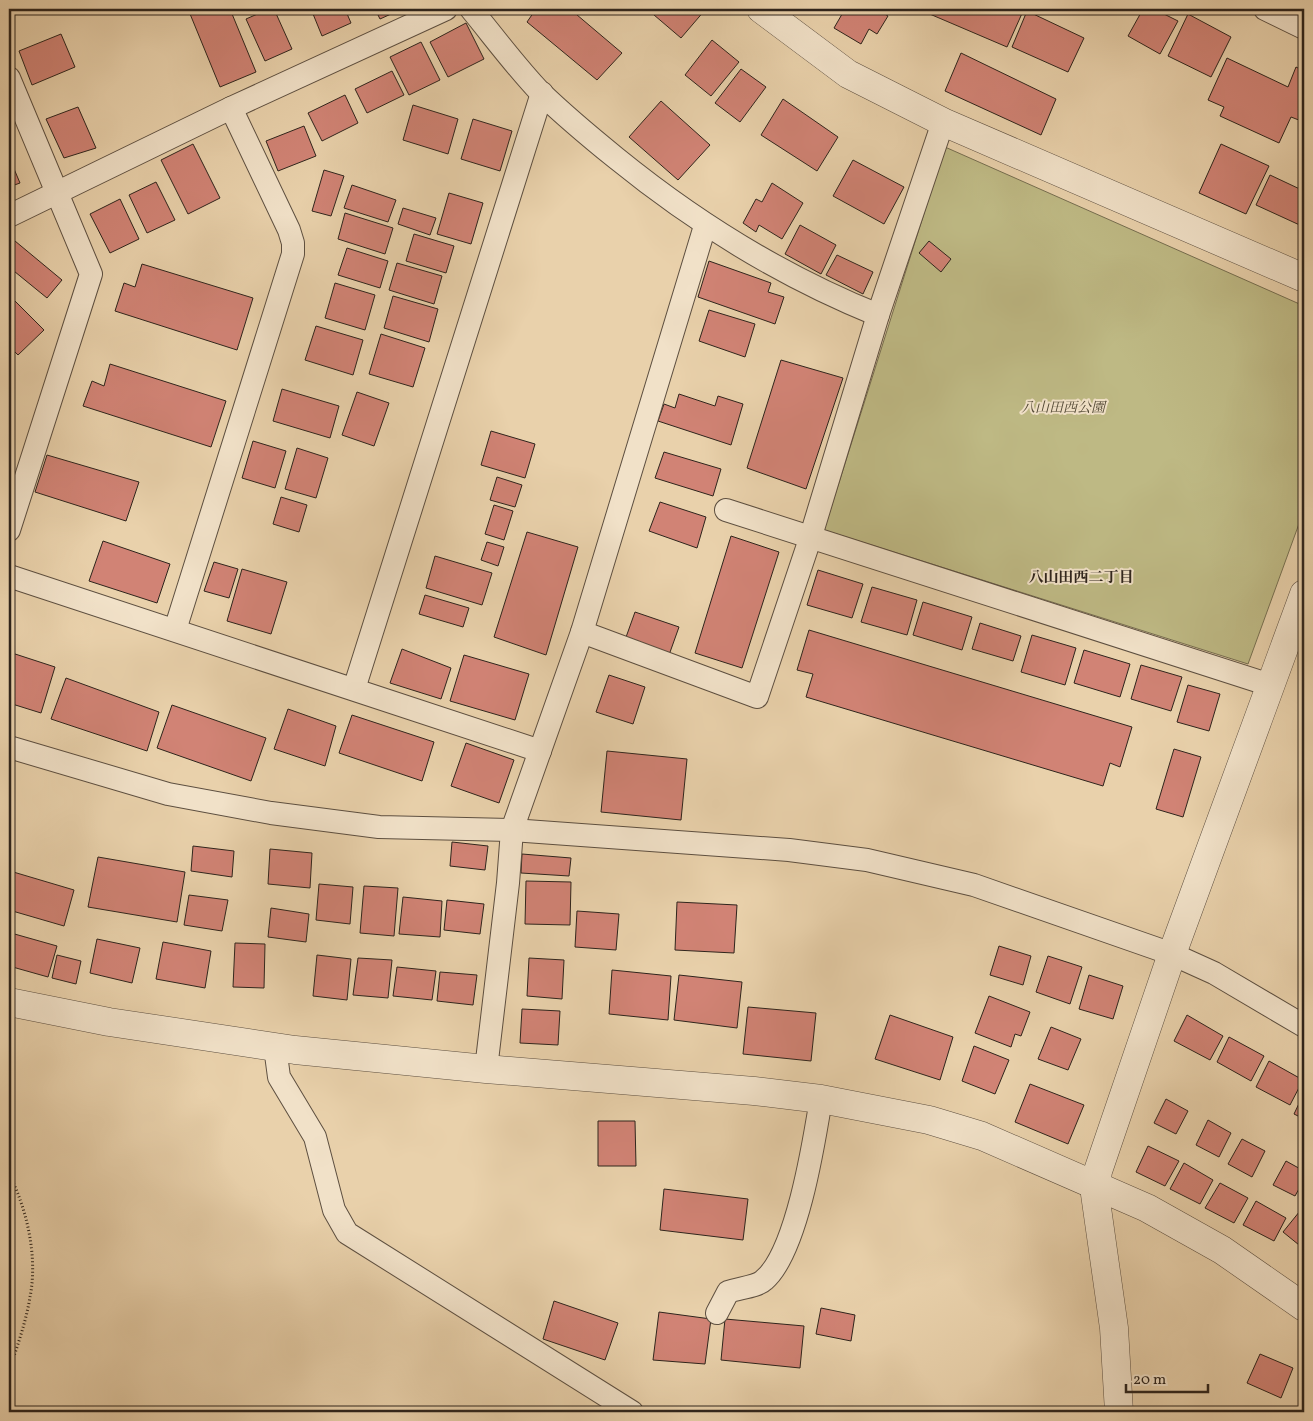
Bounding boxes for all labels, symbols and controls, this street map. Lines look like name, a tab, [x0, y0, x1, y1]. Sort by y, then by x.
park label: 八山田西公園	[1021, 399, 1107, 418]
district label: 八山田西二丁目	[1028, 568, 1134, 589]
scale bar	[1126, 1361, 1208, 1393]
text: 20 m	[1133, 1370, 1166, 1391]

